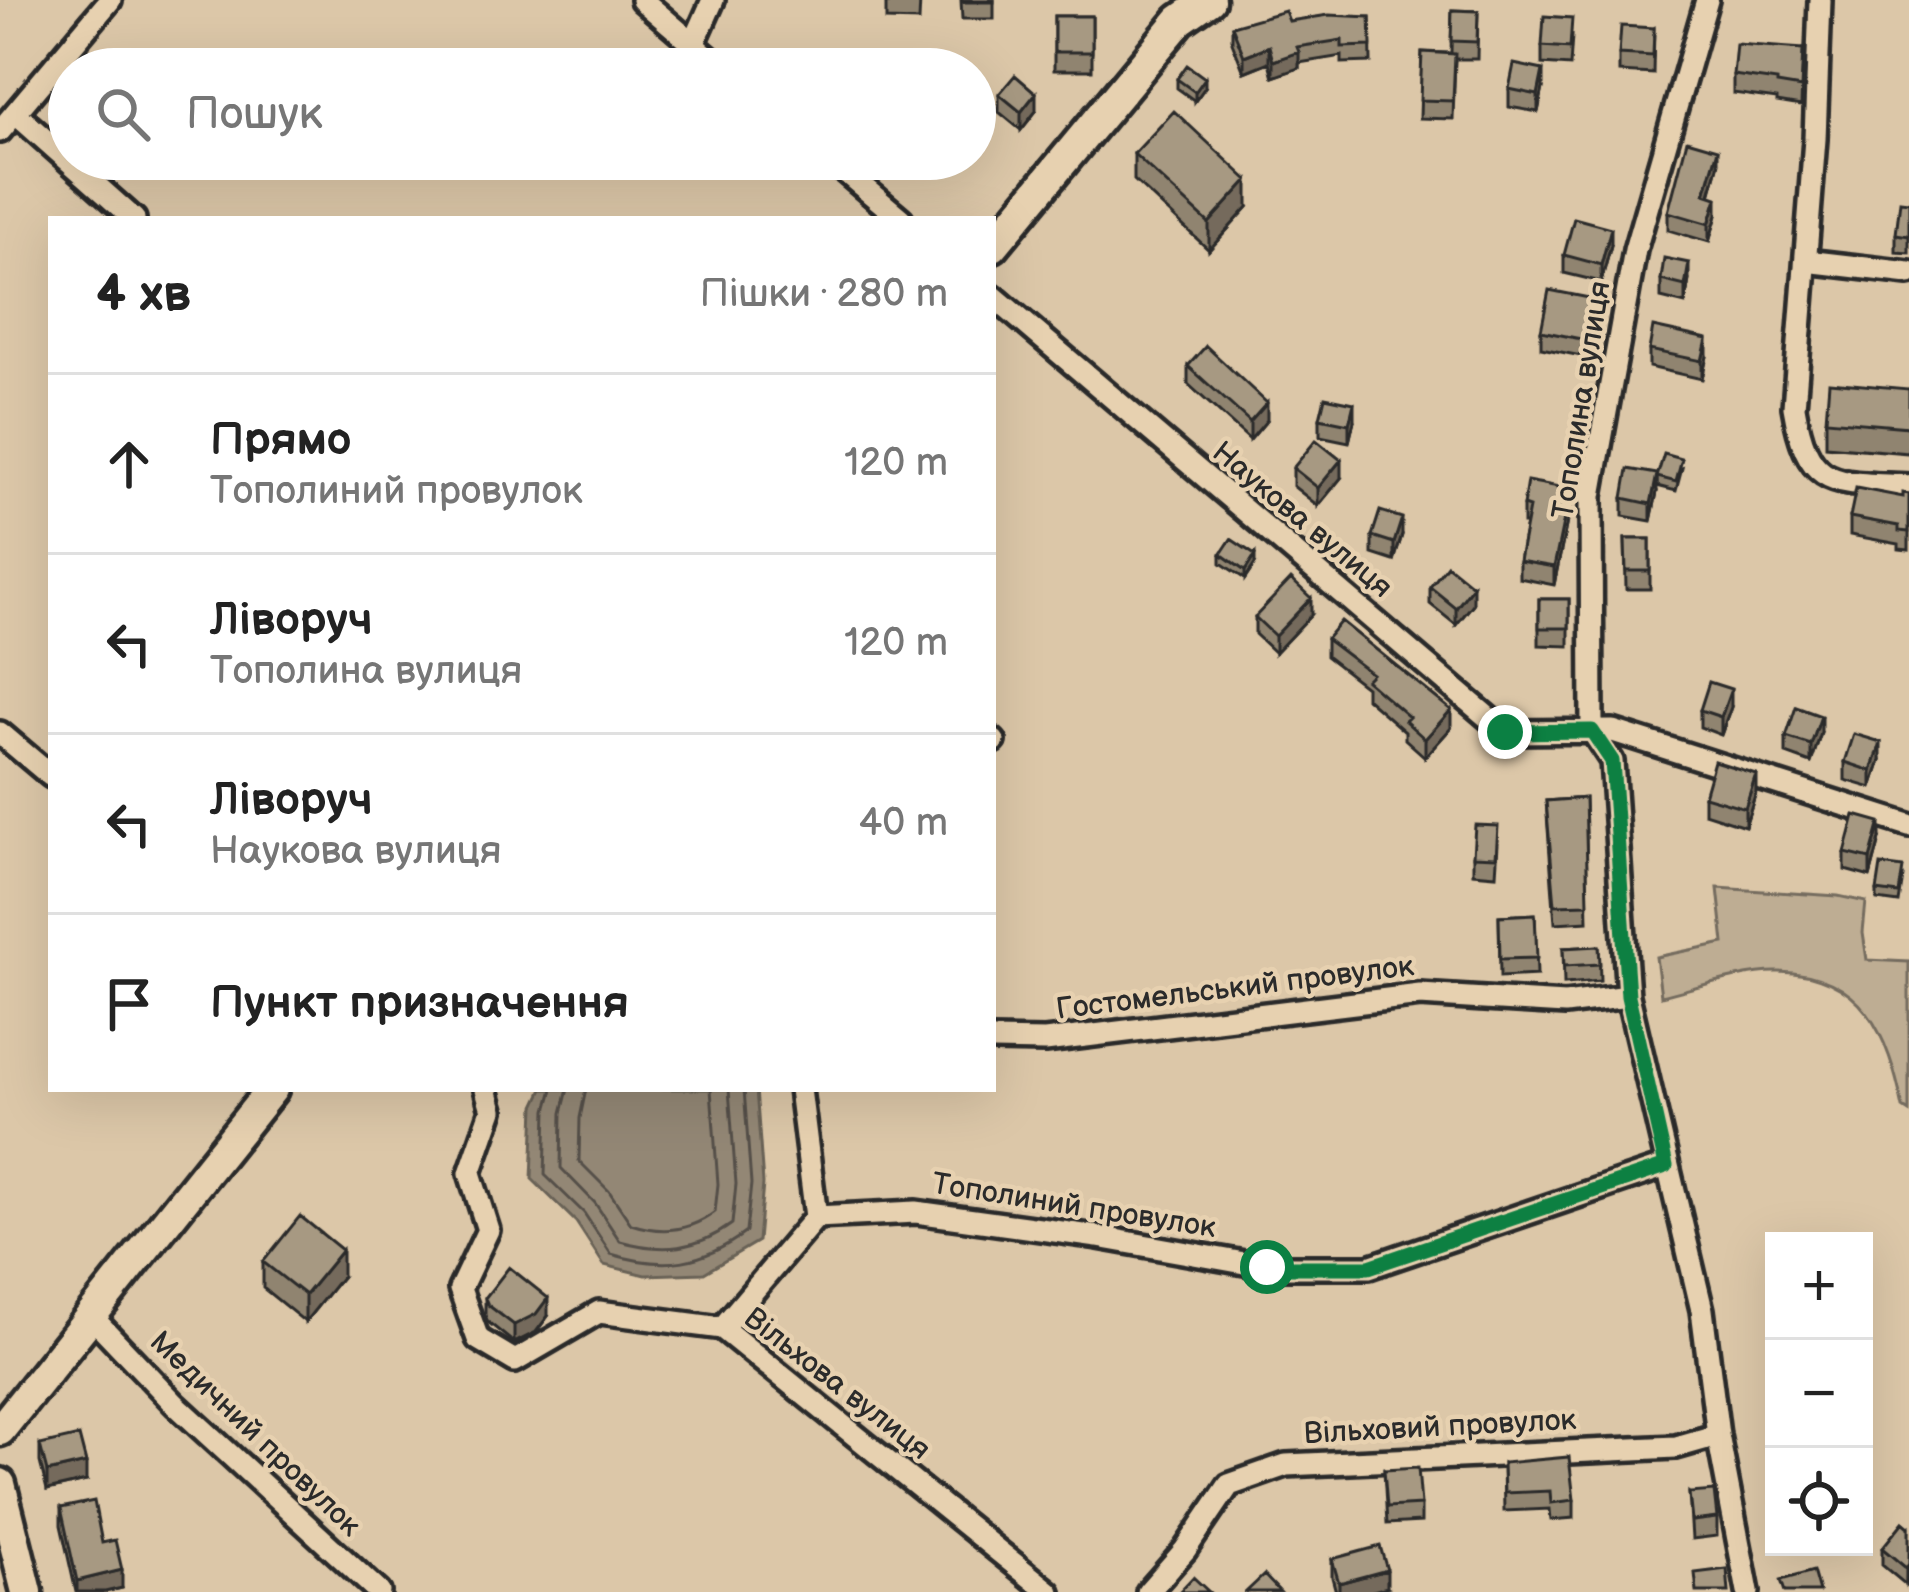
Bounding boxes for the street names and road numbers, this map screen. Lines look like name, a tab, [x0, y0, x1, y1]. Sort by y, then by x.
street label: Тополина вулиця	[1545, 279, 1619, 521]
street label: Наукова вулиця	[1205, 434, 1399, 606]
street label: Гостомельський провулок	[1054, 948, 1416, 1028]
street label: Тополиний провулок	[930, 1166, 1218, 1246]
street label: Вільхова вулиця	[737, 1300, 937, 1468]
street label: Медичний провулок	[142, 1324, 368, 1544]
street label: Вільховий провулок	[1303, 1402, 1577, 1452]

